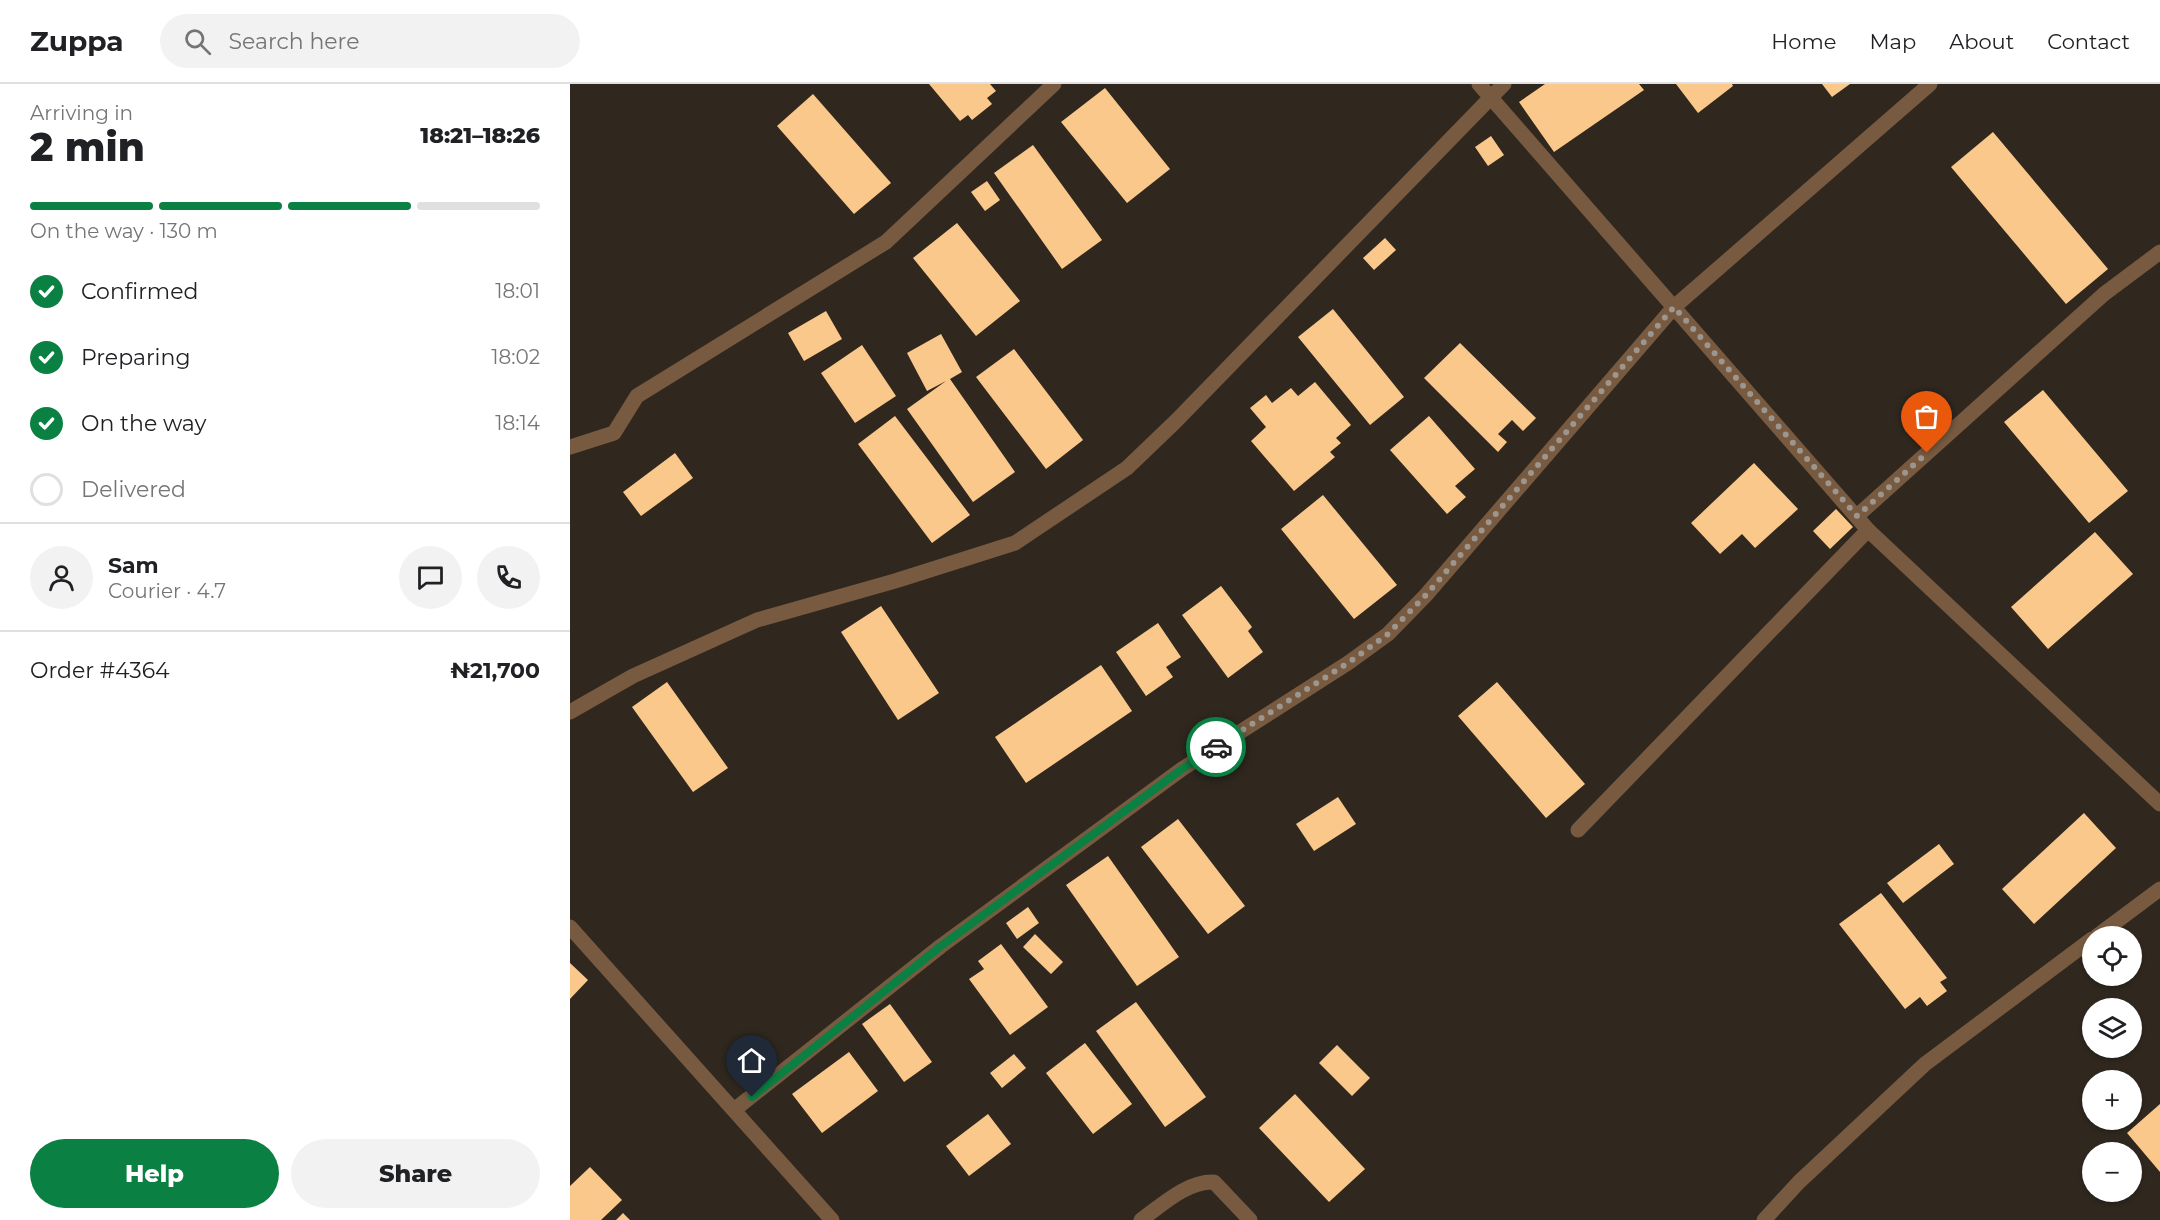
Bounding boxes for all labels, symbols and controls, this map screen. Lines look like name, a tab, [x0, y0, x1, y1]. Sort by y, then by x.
search box	[160, 14, 580, 68]
text: Zuppa	[30, 24, 124, 58]
icon: search	[181, 25, 214, 58]
text: Search here	[229, 28, 359, 55]
text: Home	[1771, 29, 1836, 54]
text: Map	[1869, 29, 1916, 54]
text: About	[1949, 29, 2014, 54]
text: Contact	[2047, 29, 2130, 54]
text: Arriving in	[30, 101, 133, 125]
text: 18:21–18:26	[420, 122, 540, 149]
text: 2 min	[30, 123, 145, 171]
text: On the way · 130 m	[30, 219, 218, 243]
icon: check	[30, 275, 63, 308]
text: Confirmed	[81, 278, 198, 305]
text: 18:01	[495, 279, 540, 303]
icon: check	[30, 341, 63, 374]
text: Preparing	[81, 344, 190, 371]
text: 18:02	[491, 345, 540, 369]
pin	[1901, 391, 1952, 453]
icon: bag	[1910, 400, 1943, 433]
icon: check	[30, 407, 63, 440]
text: On the way	[81, 410, 206, 437]
text: 18:14	[495, 411, 540, 435]
text: Delivered	[81, 476, 186, 503]
button: person	[30, 546, 93, 609]
button: chat	[399, 546, 462, 609]
button: phone	[477, 546, 540, 609]
text: Sam	[108, 552, 159, 579]
text: Courier · 4.7	[108, 579, 226, 603]
text: Order #4364	[30, 657, 170, 684]
text: ₦21,700	[450, 657, 540, 684]
courier	[1186, 717, 1246, 777]
icon: car	[1200, 731, 1233, 764]
map controls	[2082, 926, 2142, 1202]
button: locate	[2082, 926, 2142, 986]
button: layers	[2082, 998, 2142, 1058]
pin	[726, 1035, 777, 1097]
icon: home	[735, 1044, 768, 1077]
button: +	[2082, 1070, 2142, 1130]
button: Help	[30, 1139, 279, 1208]
button: Share	[291, 1139, 540, 1208]
button: −	[2082, 1142, 2142, 1202]

